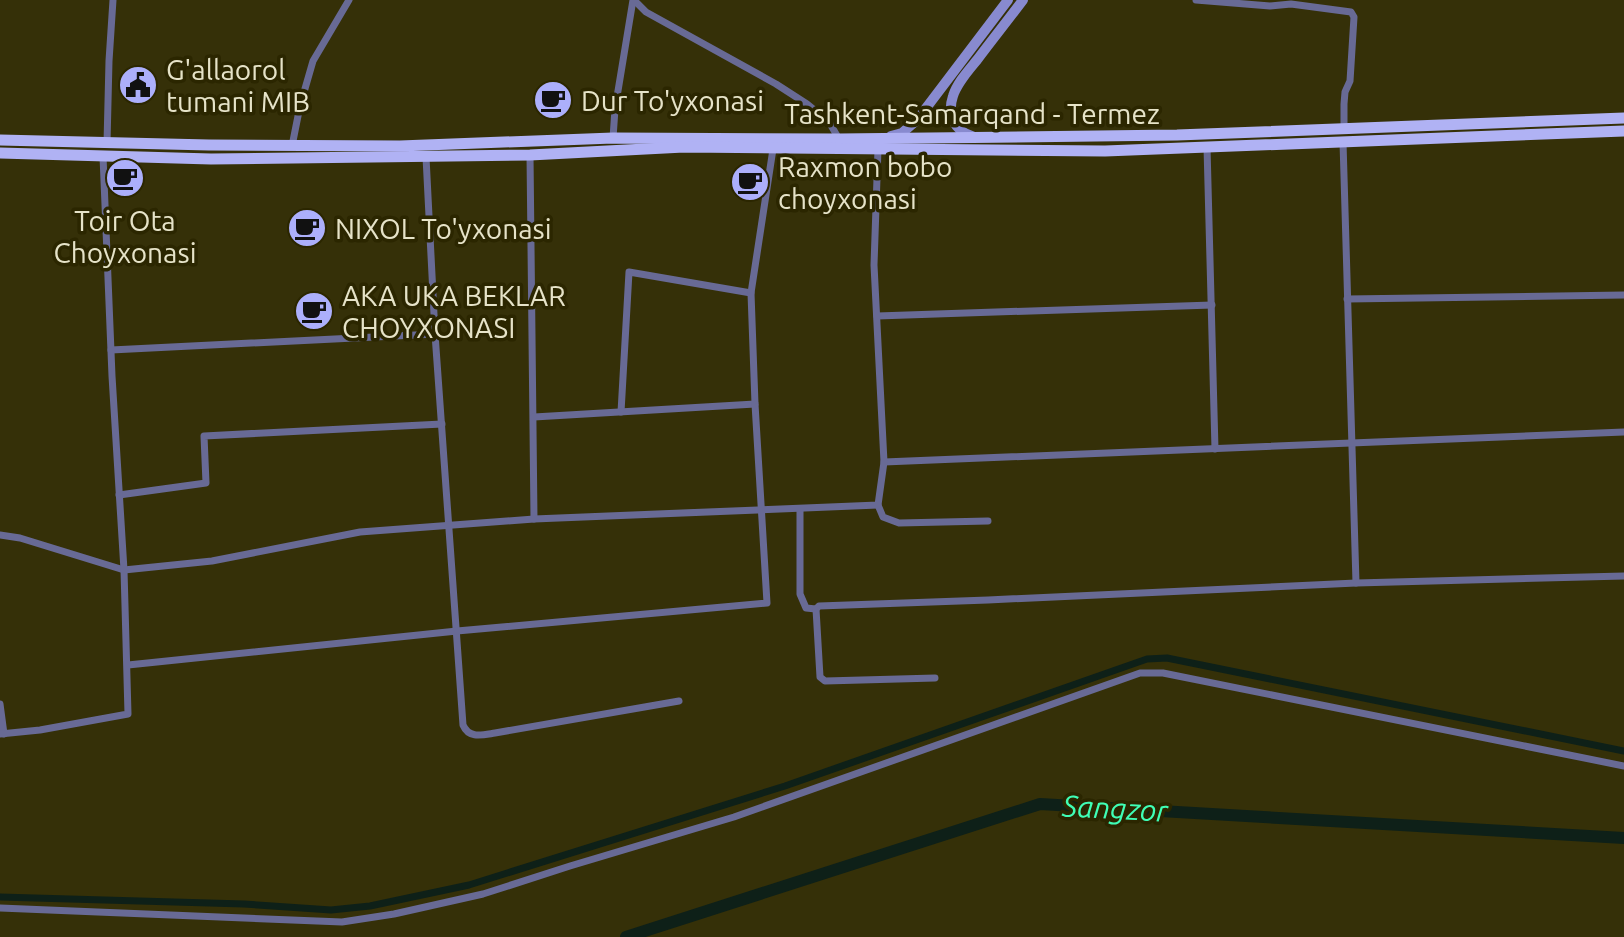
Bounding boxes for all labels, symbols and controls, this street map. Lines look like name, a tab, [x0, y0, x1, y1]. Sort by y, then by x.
place label: G'allaorol tumani MIB	[166, 54, 310, 117]
public building icon: G'allaorol tumani MIB	[117, 64, 159, 106]
cafe icon: Dur To'yxonasi	[532, 79, 574, 121]
place label: Dur To'yxonasi	[581, 85, 764, 116]
street label: Tashkent-Samarqand - Termez	[784, 98, 1160, 129]
place label: Raxmon bobo choyxonasi	[778, 151, 952, 214]
cafe icon: Toir Ota Choyxonasi	[104, 157, 146, 199]
cafe icon: Raxmon bobo choyxonasi	[729, 161, 771, 203]
place label: Toir Ota Choyxonasi	[54, 205, 196, 268]
cafe icon: NIXOL To'yxonasi	[286, 207, 328, 249]
place label: NIXOL To'yxonasi	[335, 213, 552, 244]
place label: AKA UKA BEKLAR CHOYXONASI	[342, 280, 566, 343]
cafe icon: AKA UKA BEKLAR CHOYXONASI	[293, 290, 335, 332]
water label: Sangzor	[1060, 788, 1170, 828]

